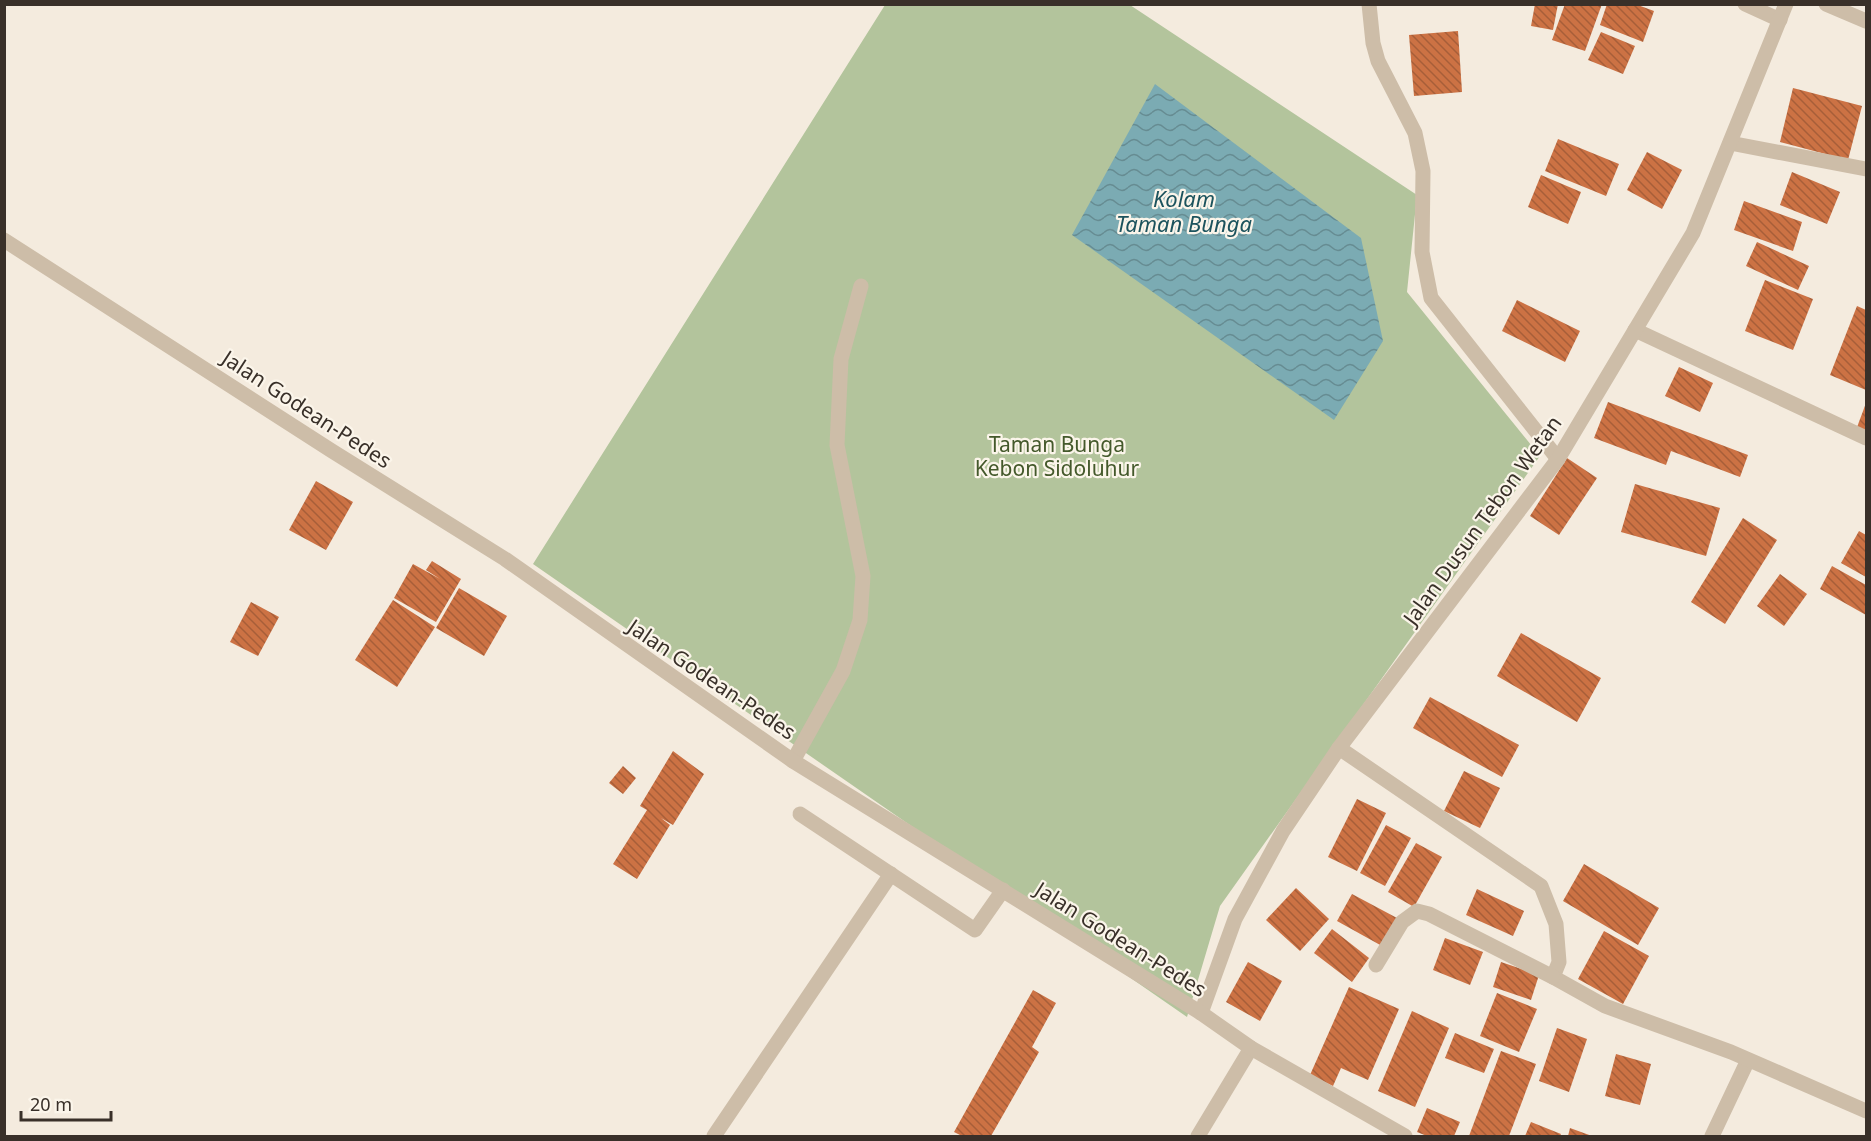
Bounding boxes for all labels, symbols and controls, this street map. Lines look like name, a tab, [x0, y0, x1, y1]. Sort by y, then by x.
water label: Kolam Taman Bunga	[1116, 183, 1252, 238]
street label: Jalan Godean-Pedes	[215, 343, 397, 474]
street label: Jalan Dusun Tebon Wetan	[1395, 410, 1567, 632]
park label: Taman Bunga Kebon Sidoluhur	[975, 430, 1140, 482]
street label: Jalan Godean-Pedes	[621, 611, 801, 746]
street label: Jalan Godean-Pedes	[1028, 874, 1212, 1003]
scale bar	[21, 1084, 111, 1122]
text: 20 m	[30, 1092, 72, 1116]

